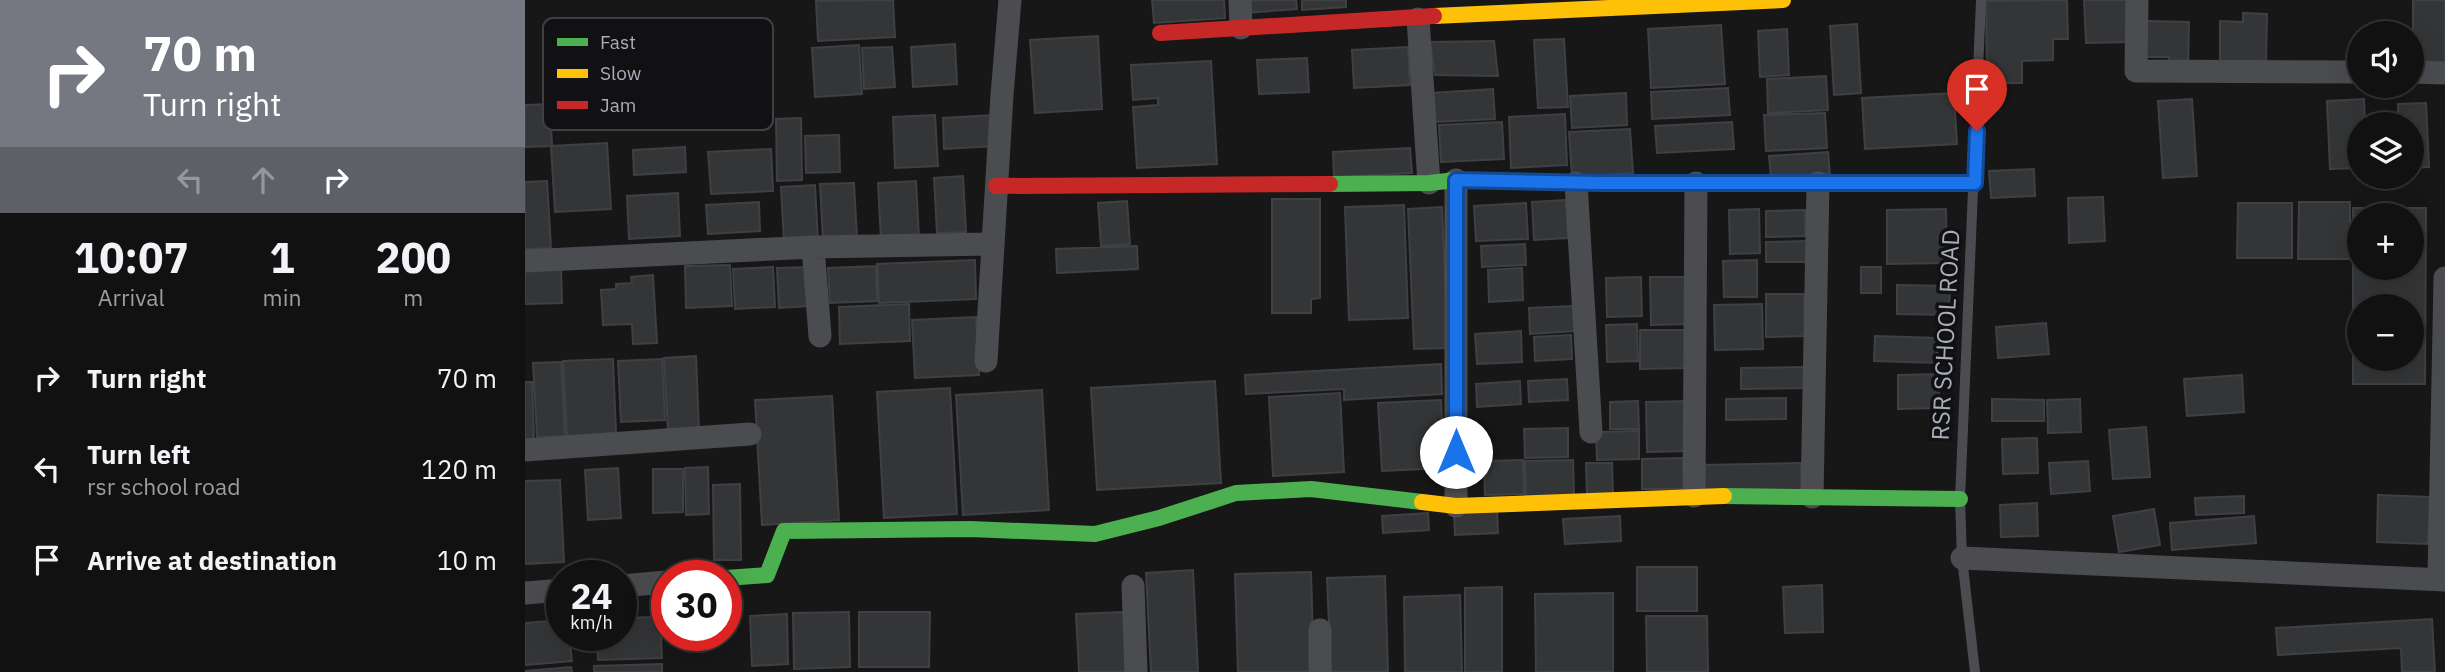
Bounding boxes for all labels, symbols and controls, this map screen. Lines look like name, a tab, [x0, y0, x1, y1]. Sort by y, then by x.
legend	[543, 18, 773, 130]
text: 70 m	[143, 21, 257, 84]
map controls	[2347, 21, 2424, 371]
button: sound	[2347, 21, 2424, 98]
icon: right	[28, 28, 119, 119]
text: Fast	[600, 30, 636, 54]
pin	[1947, 59, 2007, 131]
text: Slow	[600, 61, 641, 85]
icon: arrive	[1958, 70, 1996, 108]
text: Turn right	[143, 83, 281, 125]
text: Jam	[600, 93, 636, 117]
button: layers	[2347, 112, 2424, 189]
icon: left	[171, 161, 209, 199]
icon: ahead	[244, 161, 282, 199]
icon: right	[317, 161, 355, 199]
button: +	[2347, 203, 2424, 280]
street label: RSR SCHOOL ROAD	[1924, 229, 1967, 441]
text: 10:07	[74, 230, 189, 285]
text: 1	[269, 230, 295, 285]
text: 200	[375, 230, 451, 285]
text: Arrival	[98, 282, 165, 312]
text: min	[263, 282, 301, 312]
text: m	[403, 282, 423, 312]
button: −	[2347, 294, 2424, 371]
icon: right	[28, 359, 66, 397]
text: Turn right	[87, 361, 206, 395]
text: 70 m	[437, 361, 497, 395]
position arrow	[1419, 415, 1493, 489]
text: Turn left	[87, 437, 190, 471]
icon: left	[28, 450, 66, 488]
text: 120 m	[421, 452, 497, 486]
text: rsr school road	[87, 471, 241, 501]
icon: arrive	[28, 541, 66, 579]
text: Arrive at destination	[87, 543, 337, 577]
text: 10 m	[437, 543, 497, 577]
speed limit sign: 30	[651, 560, 742, 651]
text: 24	[570, 573, 613, 619]
text: km/h	[570, 611, 613, 634]

